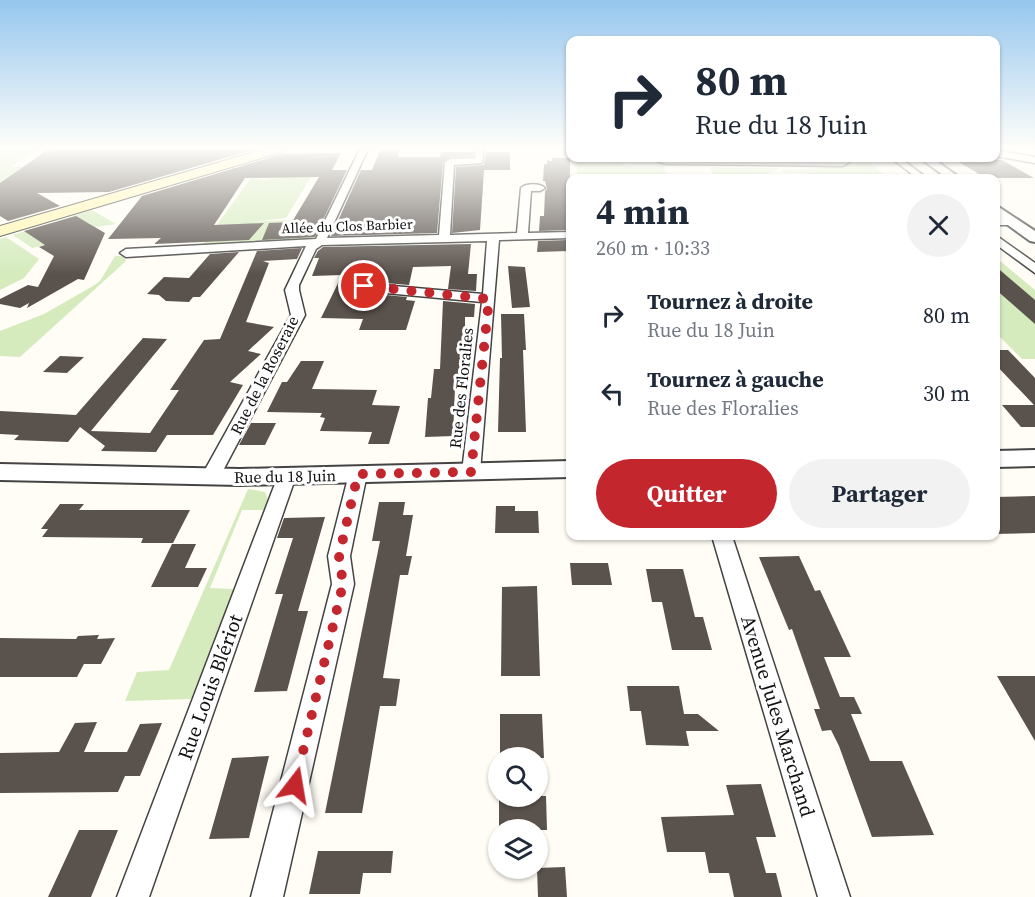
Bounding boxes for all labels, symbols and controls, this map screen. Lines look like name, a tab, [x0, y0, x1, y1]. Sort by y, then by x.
text: 80 m	[695, 51, 788, 109]
icon: right	[596, 60, 674, 138]
text: Rue du 18 Juin	[695, 106, 868, 143]
text: 4 min	[596, 187, 689, 236]
button: close	[907, 194, 970, 257]
street label: Allée du Clos Barbier	[281, 214, 413, 238]
text: 260 m · 10:33	[596, 234, 710, 262]
pin	[338, 260, 389, 311]
icon: arrive	[347, 269, 380, 302]
text: Tournez à droite	[647, 286, 813, 316]
icon: right	[596, 299, 629, 332]
text: 80 m	[923, 300, 970, 330]
street label: Rue de la Roseraie	[225, 312, 303, 438]
text: Rue du 18 Juin	[647, 316, 775, 344]
street label: Rue des Floralies	[444, 326, 478, 450]
text: Tournez à gauche	[647, 364, 824, 394]
icon: left	[596, 377, 629, 410]
text: 30 m	[923, 378, 970, 408]
text: Rue des Floralies	[647, 394, 799, 422]
button: Quitter	[596, 459, 777, 528]
button: Partager	[789, 459, 970, 528]
street label: Rue du 18 Juin	[234, 464, 337, 488]
street label: Rue Louis Blériot	[171, 610, 249, 764]
street label: Avenue Jules Marchand	[734, 612, 822, 821]
map controls	[488, 747, 548, 879]
button: search	[488, 747, 548, 807]
position arrow	[263, 753, 327, 817]
button: layers	[488, 819, 548, 879]

